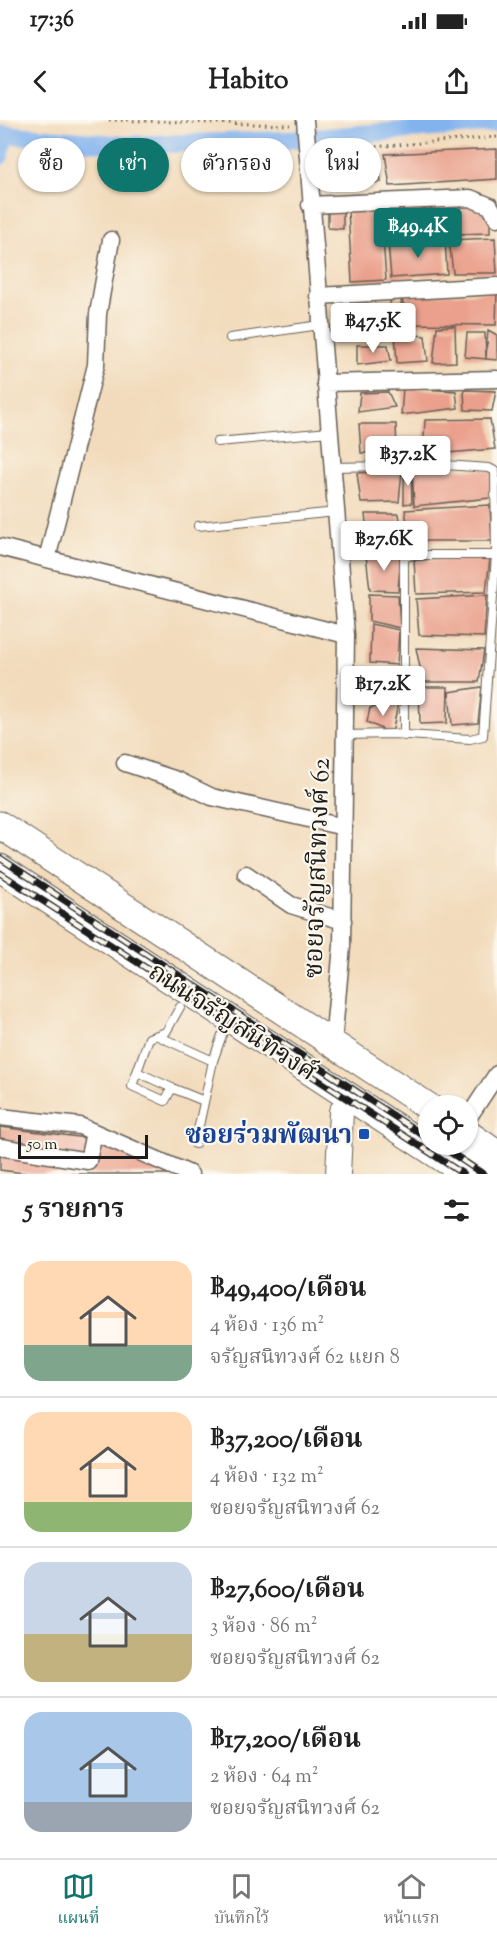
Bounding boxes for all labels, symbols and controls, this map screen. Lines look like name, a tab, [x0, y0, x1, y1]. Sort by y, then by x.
text: 17:36	[30, 5, 74, 37]
text: Habito	[209, 62, 288, 101]
icon: back	[24, 65, 57, 98]
icon: share	[440, 65, 473, 98]
chip: ซื้อ	[18, 138, 85, 192]
chip: เช่า	[97, 138, 169, 192]
chip: ตัวกรอง	[181, 138, 293, 192]
chip: ใหม่	[305, 138, 381, 192]
pin: ฿49.4K	[369, 208, 467, 259]
text: ฿49.4K	[388, 213, 448, 242]
pin: ฿47.5K	[324, 303, 422, 354]
text: ฿47.5K	[345, 308, 401, 337]
pin: ฿37.2K	[359, 436, 457, 487]
text: ฿37.2K	[379, 441, 437, 470]
pin: ฿27.6K	[335, 521, 433, 572]
text: ฿27.6K	[355, 526, 413, 555]
pin: ฿17.2K	[334, 666, 432, 717]
text: ฿17.2K	[355, 671, 411, 700]
street label: ซอยจรัญสนิทวงศ์ 62	[296, 757, 341, 979]
street label: ถนนจรัญสนิทวงศ์	[140, 955, 323, 1091]
map controls	[418, 1095, 478, 1155]
button: locate	[418, 1095, 478, 1155]
place label: ซอยร่วมพัฒนา	[185, 1118, 352, 1155]
marker: ซอยร่วมพัฒนา	[357, 1127, 371, 1141]
scale bar	[18, 1132, 148, 1160]
text: 50 m	[27, 1134, 58, 1157]
text: 5 รายการ	[24, 1192, 124, 1229]
icon: filters	[440, 1194, 473, 1227]
text: ฿49,400/เดือน	[210, 1271, 366, 1308]
icon: home	[72, 1285, 144, 1357]
text: 4 ห้อง · 136 m²	[210, 1312, 324, 1341]
text: จรัญสนิทวงศ์ 62 แยก 8	[210, 1344, 400, 1373]
text: ฿37,200/เดือน	[210, 1422, 363, 1459]
icon: home	[72, 1436, 144, 1508]
text: 4 ห้อง · 132 m²	[210, 1463, 324, 1492]
text: ซอยจรัญสนิทวงศ์ 62	[210, 1495, 380, 1524]
text: ฿27,600/เดือน	[210, 1572, 364, 1609]
icon: home	[72, 1586, 144, 1658]
text: 3 ห้อง · 86 m²	[210, 1613, 318, 1642]
text: ซอยจรัญสนิทวงศ์ 62	[210, 1645, 380, 1674]
text: ฿17,200/เดือน	[210, 1722, 361, 1759]
icon: home	[72, 1736, 144, 1808]
text: 2 ห้อง · 64 m²	[210, 1763, 319, 1792]
text: ซอยจรัญสนิทวงศ์ 62	[210, 1795, 380, 1824]
tab: แผนที่	[57, 1870, 99, 1932]
tab: บันทึกไว้	[214, 1870, 269, 1932]
tab: หน้าแรก	[384, 1870, 440, 1932]

